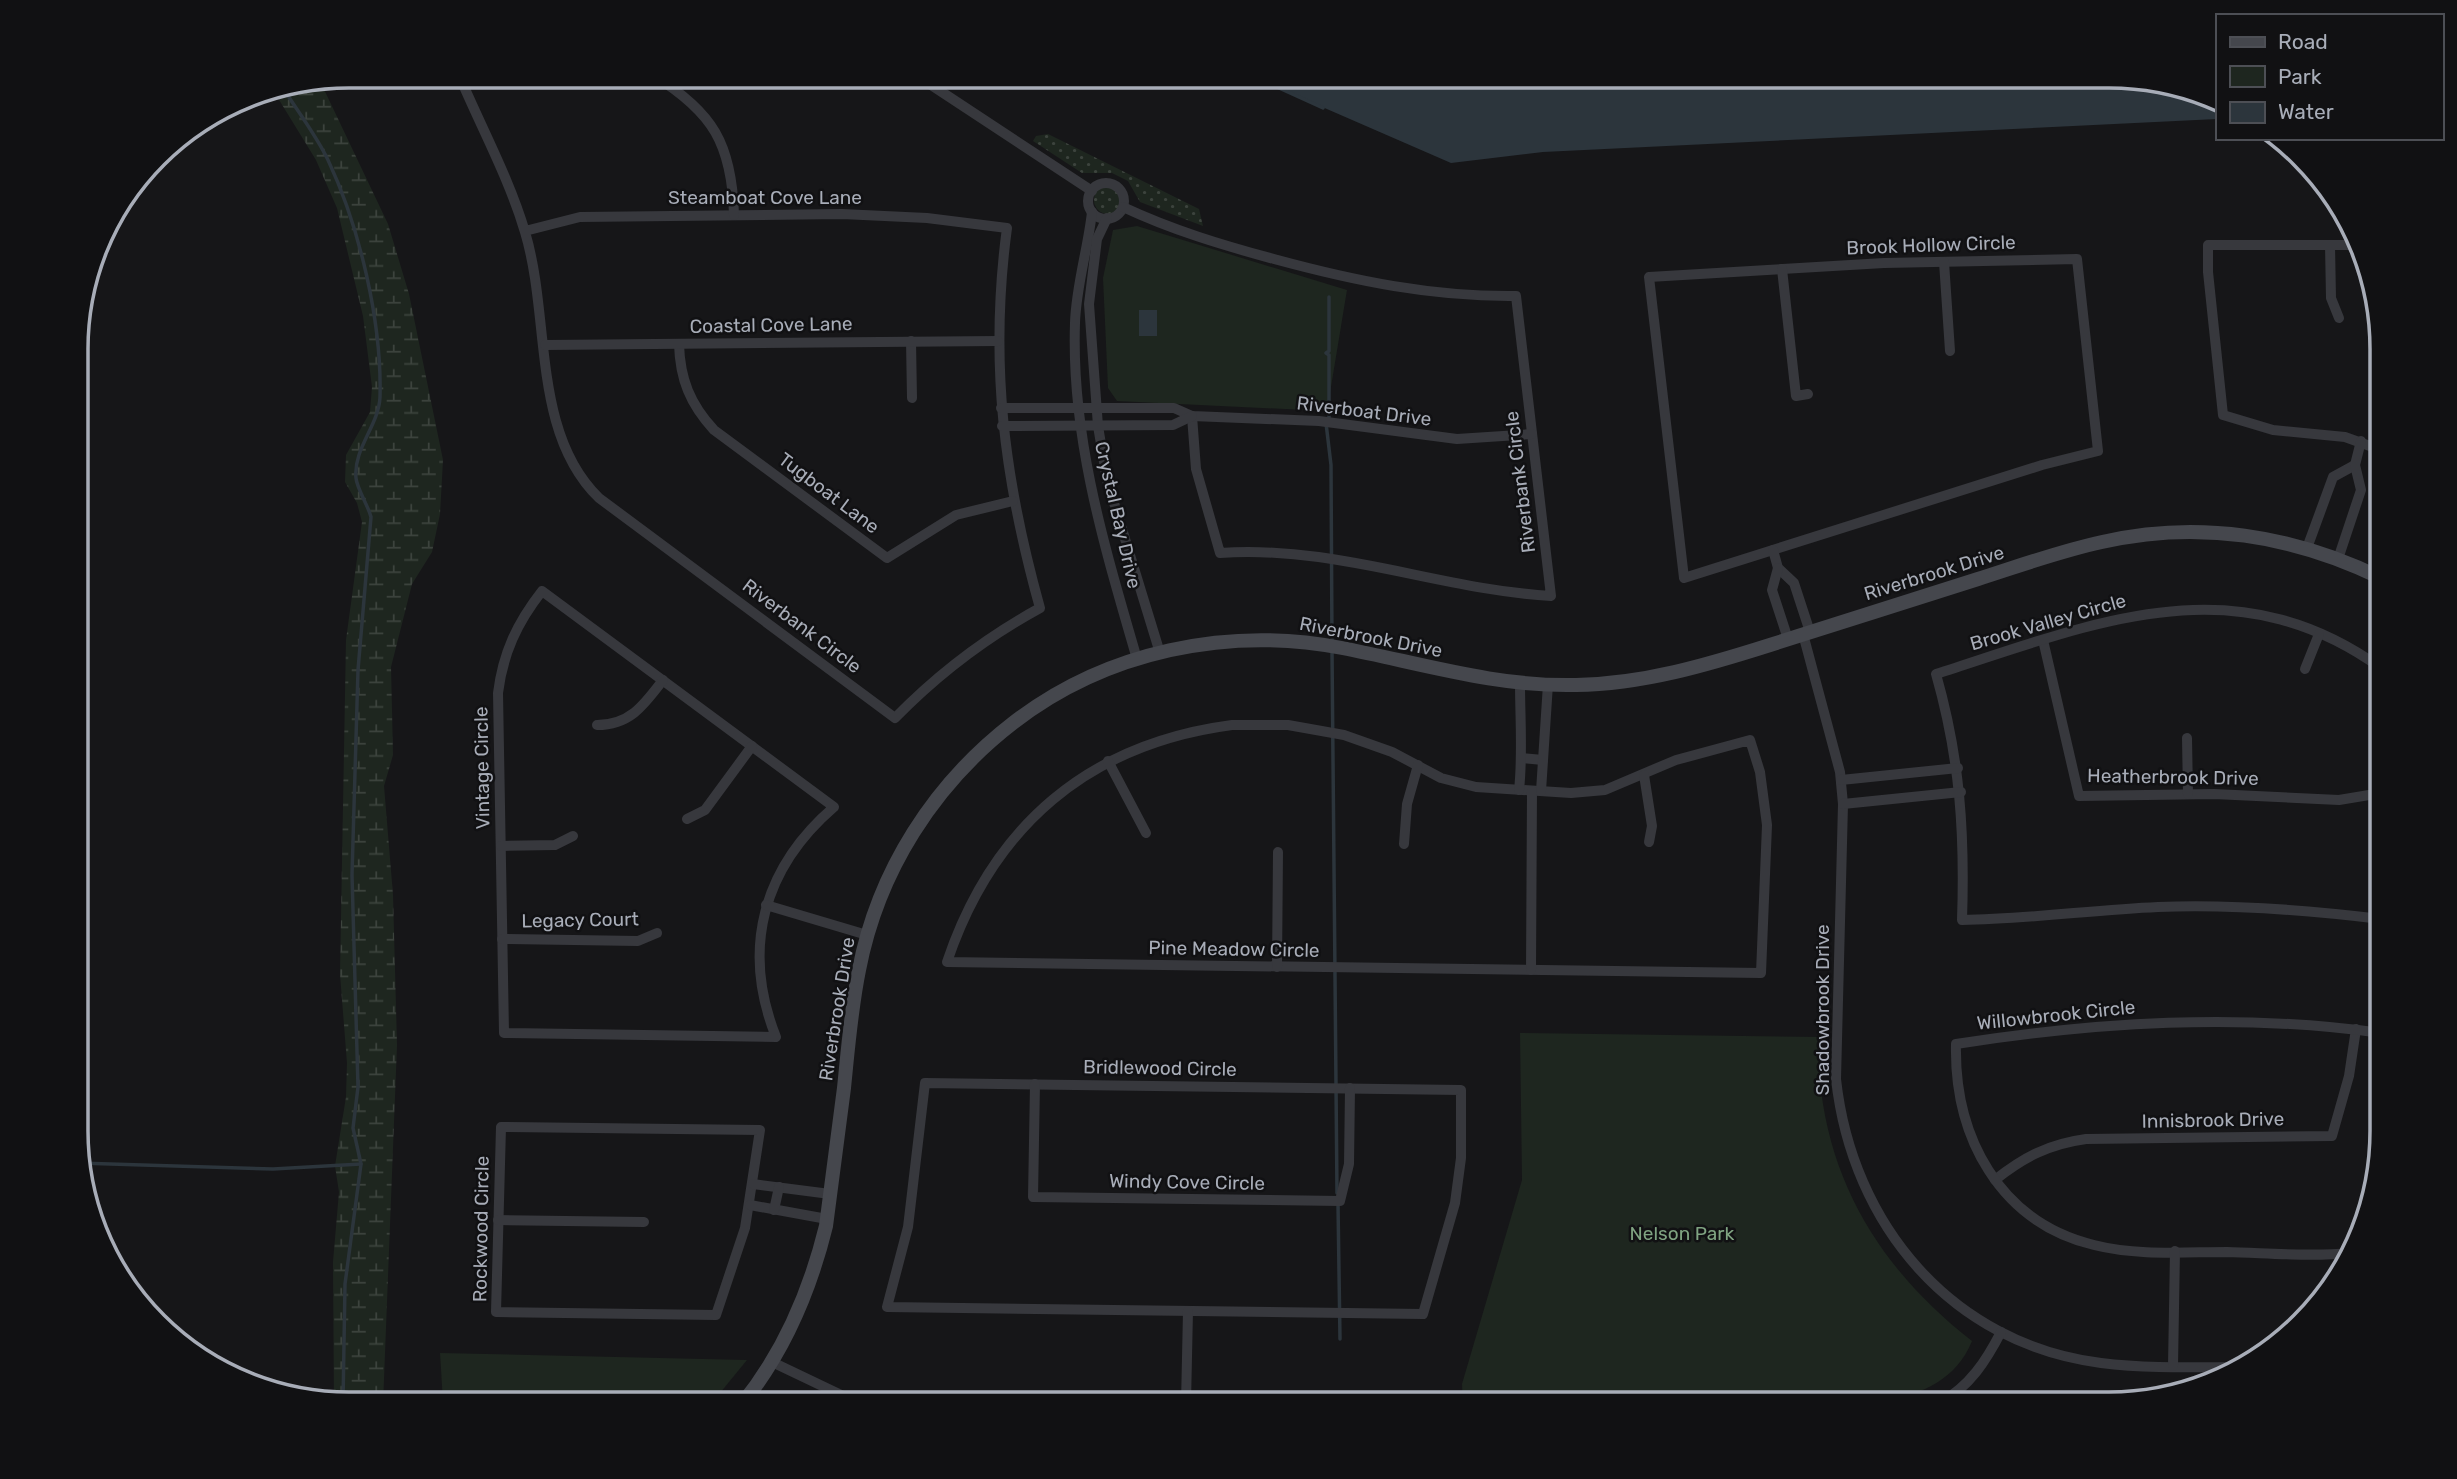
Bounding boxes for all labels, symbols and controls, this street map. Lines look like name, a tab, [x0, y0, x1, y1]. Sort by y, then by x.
legend	[2216, 14, 2443, 140]
text: Road	[2278, 29, 2328, 54]
text: Park	[2278, 64, 2322, 89]
text: Water	[2278, 99, 2334, 124]
street label: Steamboat Cove Lane	[668, 186, 862, 209]
street label: Brook Hollow Circle	[1846, 231, 2016, 259]
street label: Coastal Cove Lane	[689, 312, 853, 338]
street label: Riverboat Drive	[1295, 391, 1433, 431]
street label: Riverbank Circle	[1500, 410, 1540, 554]
street label: Crystal Bay Drive	[1090, 439, 1146, 591]
street label: Tugboat Lane	[774, 448, 884, 538]
street label: Riverbrook Drive	[1861, 541, 2007, 605]
street label: Riverbank Circle	[738, 574, 866, 678]
street label: Brook Valley Circle	[1967, 589, 2129, 655]
street label: Riverbrook Drive	[1298, 612, 1444, 662]
street label: Vintage Circle	[469, 706, 495, 830]
street label: Heatherbrook Drive	[2087, 764, 2259, 790]
street label: Legacy Court	[521, 907, 639, 933]
street label: Shadowbrook Drive	[1811, 924, 1834, 1096]
street label: Riverbrook Drive	[814, 935, 860, 1083]
street label: Pine Meadow Circle	[1148, 936, 1320, 962]
street label: Willowbrook Circle	[1976, 995, 2136, 1035]
street label: Bridlewood Circle	[1083, 1055, 1237, 1081]
street label: Innisbrook Drive	[2141, 1107, 2285, 1133]
street label: Rockwood Circle	[468, 1156, 494, 1302]
street label: Windy Cove Circle	[1109, 1169, 1265, 1195]
park label: Nelson Park	[1630, 1222, 1735, 1245]

